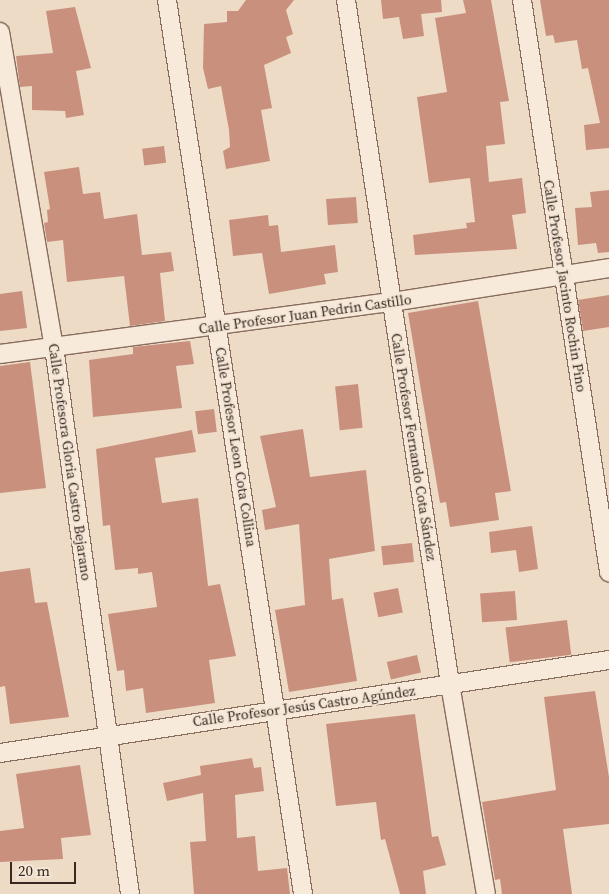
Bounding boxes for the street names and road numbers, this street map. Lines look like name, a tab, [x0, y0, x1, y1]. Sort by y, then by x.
street label: Calle Profesor Jacinto Rochin Pino	[540, 179, 590, 393]
street label: Calle Profesor Juan Pedrin Castillo	[198, 291, 412, 337]
street label: Calle Profesor Fernando Cota Sández	[388, 332, 440, 562]
street label: Calle Profesora Gloria Castro Bejarano	[45, 342, 95, 582]
street label: Calle Profesor Leon Cota Collina	[212, 346, 260, 548]
street label: Calle Profesor Jesús Castro Agúndez	[192, 682, 416, 730]

